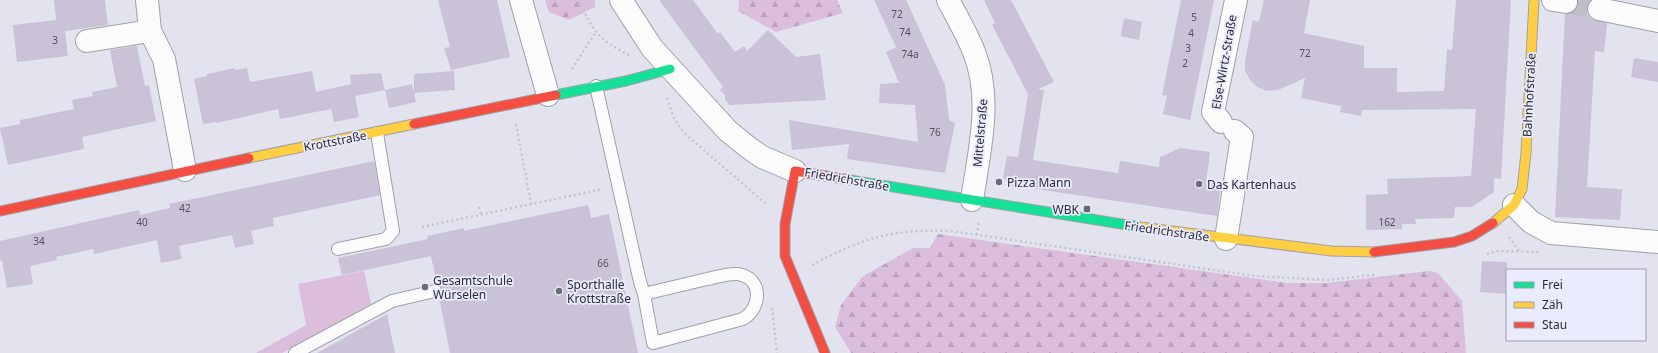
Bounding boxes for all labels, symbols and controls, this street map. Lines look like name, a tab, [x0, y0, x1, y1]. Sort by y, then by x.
house number: 72	[891, 7, 903, 21]
house number: 5	[1191, 10, 1197, 24]
street label: Else-Wirtz-Straße	[1207, 13, 1241, 111]
house number: 74	[899, 25, 911, 39]
house number: 4	[1188, 26, 1194, 40]
house number: 3	[52, 33, 58, 47]
house number: 3	[1185, 41, 1191, 55]
house number: 72	[1299, 46, 1311, 60]
house number: 74a	[901, 47, 919, 61]
street label: Bahnhofstraße	[1518, 52, 1540, 137]
house number: 2	[1182, 56, 1188, 70]
street label: Mittelstraße	[969, 98, 991, 168]
house number: 76	[929, 125, 941, 139]
street label: Krottstraße	[302, 127, 368, 155]
street label: Friedrichstraße	[803, 163, 891, 195]
place label: Pizza Mann	[1007, 174, 1071, 191]
place label: Das Kartenhaus	[1207, 176, 1297, 193]
marker: Pizza Mann	[994, 177, 1004, 187]
marker: Das Kartenhaus	[1194, 179, 1204, 189]
house number: 42	[179, 201, 191, 215]
place label: WBK	[1053, 201, 1080, 218]
marker: WBK	[1082, 204, 1092, 214]
house number: 40	[136, 215, 148, 229]
house number: 162	[1378, 215, 1396, 229]
street label: Friedrichstraße	[1123, 217, 1211, 245]
house number: 34	[33, 234, 45, 248]
house number: 66	[597, 256, 609, 270]
legend	[1506, 269, 1646, 341]
place label: Gesamtschule Würselen	[433, 272, 513, 303]
place label: Sporthalle Krottstraße	[567, 276, 631, 307]
text: Frei	[1542, 276, 1563, 293]
marker: Gesamtschule Würselen	[420, 282, 430, 292]
marker: Sporthalle Krottstraße	[554, 286, 564, 296]
text: Zäh	[1542, 296, 1563, 313]
text: Stau	[1542, 316, 1567, 333]

